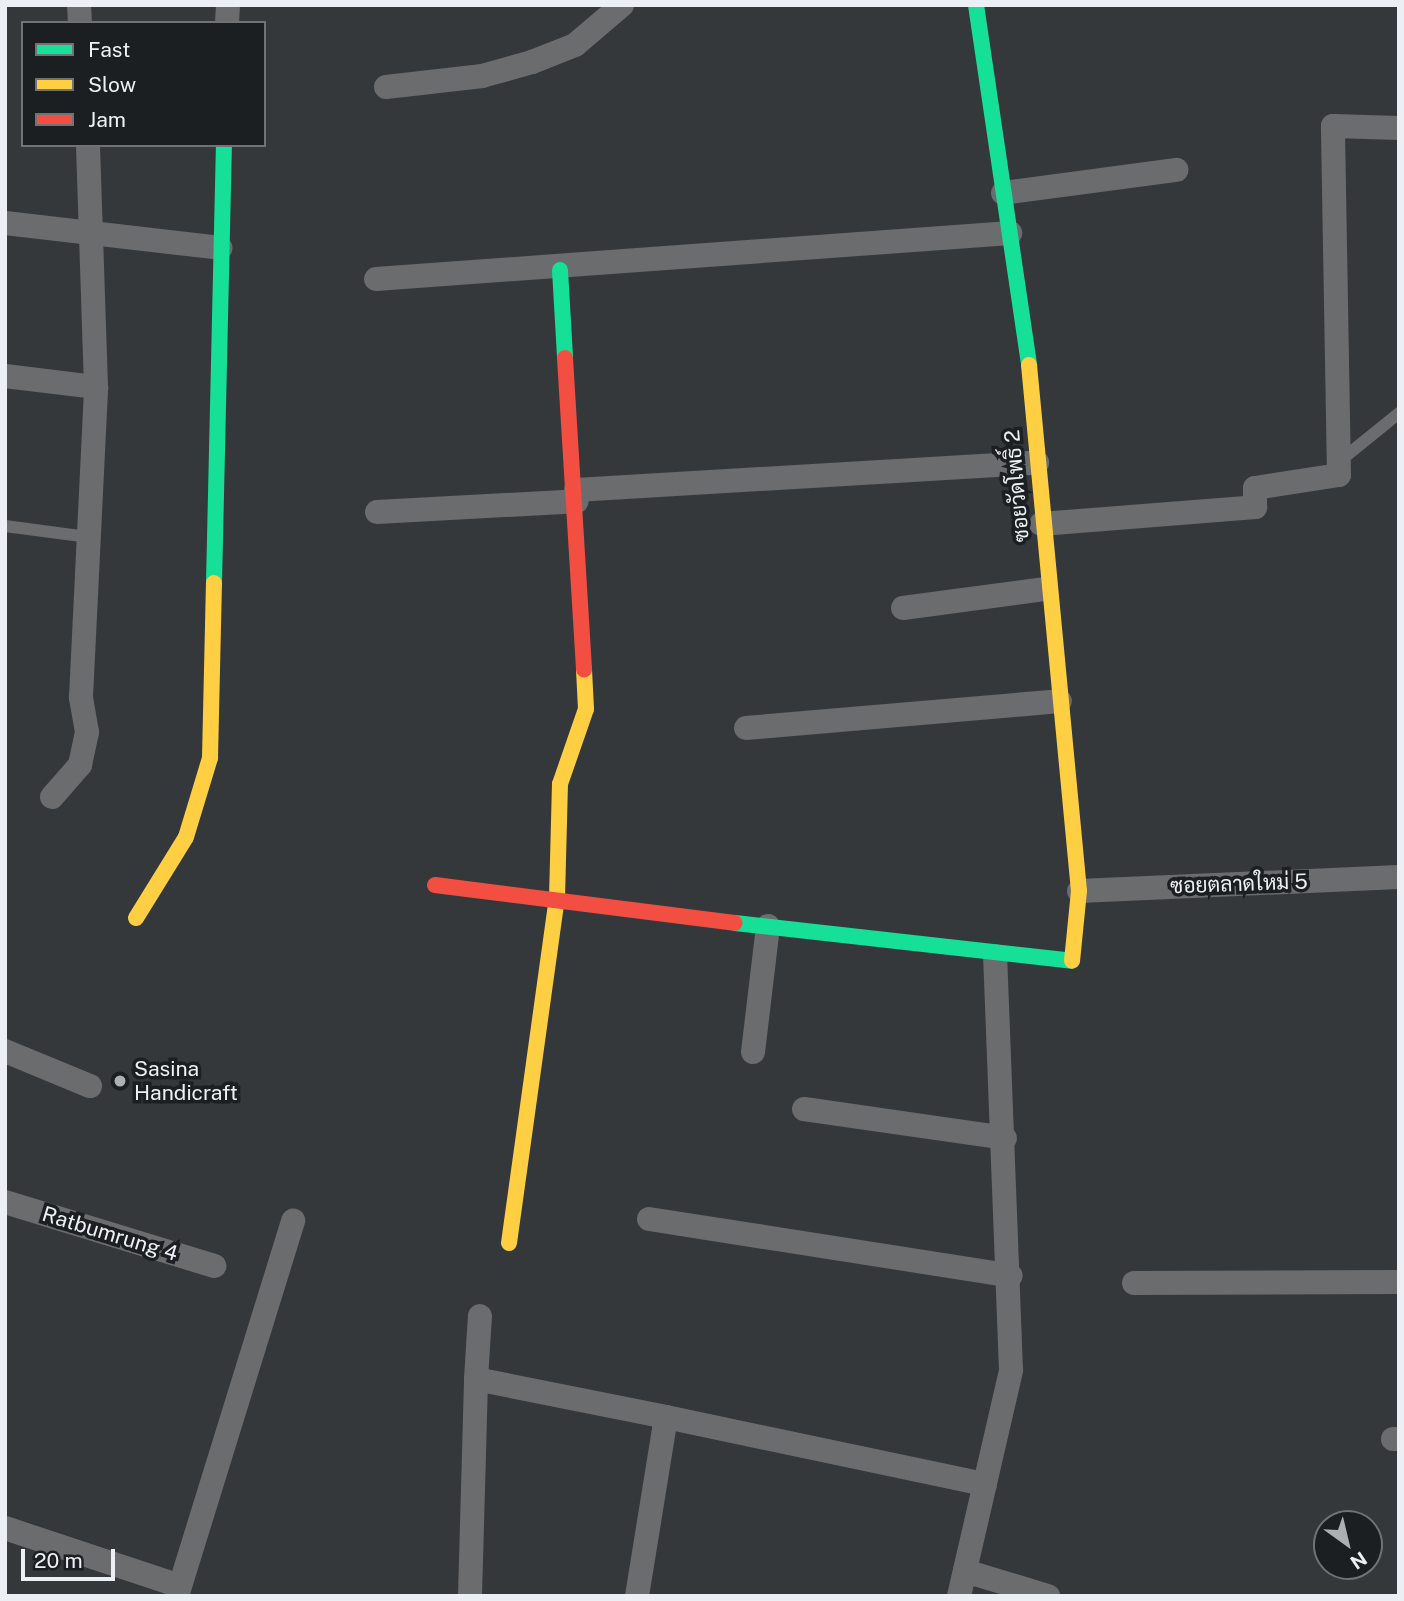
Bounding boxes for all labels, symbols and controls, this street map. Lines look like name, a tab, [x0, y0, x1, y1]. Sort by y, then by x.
legend	[21, 21, 266, 147]
text: Fast	[88, 37, 130, 62]
text: Slow	[88, 72, 136, 97]
text: Jam	[88, 107, 126, 132]
street label: ซอยวัดโพธิ์ 2	[1000, 429, 1034, 543]
street label: ซอยตลาดใหม่ 5	[1170, 869, 1308, 899]
place label: Sasina Handicraft	[134, 1056, 238, 1106]
marker: Sasina Handicraft	[112, 1073, 128, 1089]
street label: Ratbumrung 4	[39, 1201, 181, 1267]
north arrow	[1313, 1510, 1383, 1580]
scale bar	[24, 1534, 119, 1578]
text: N	[1346, 1547, 1371, 1574]
text: 20 m	[34, 1548, 83, 1573]

